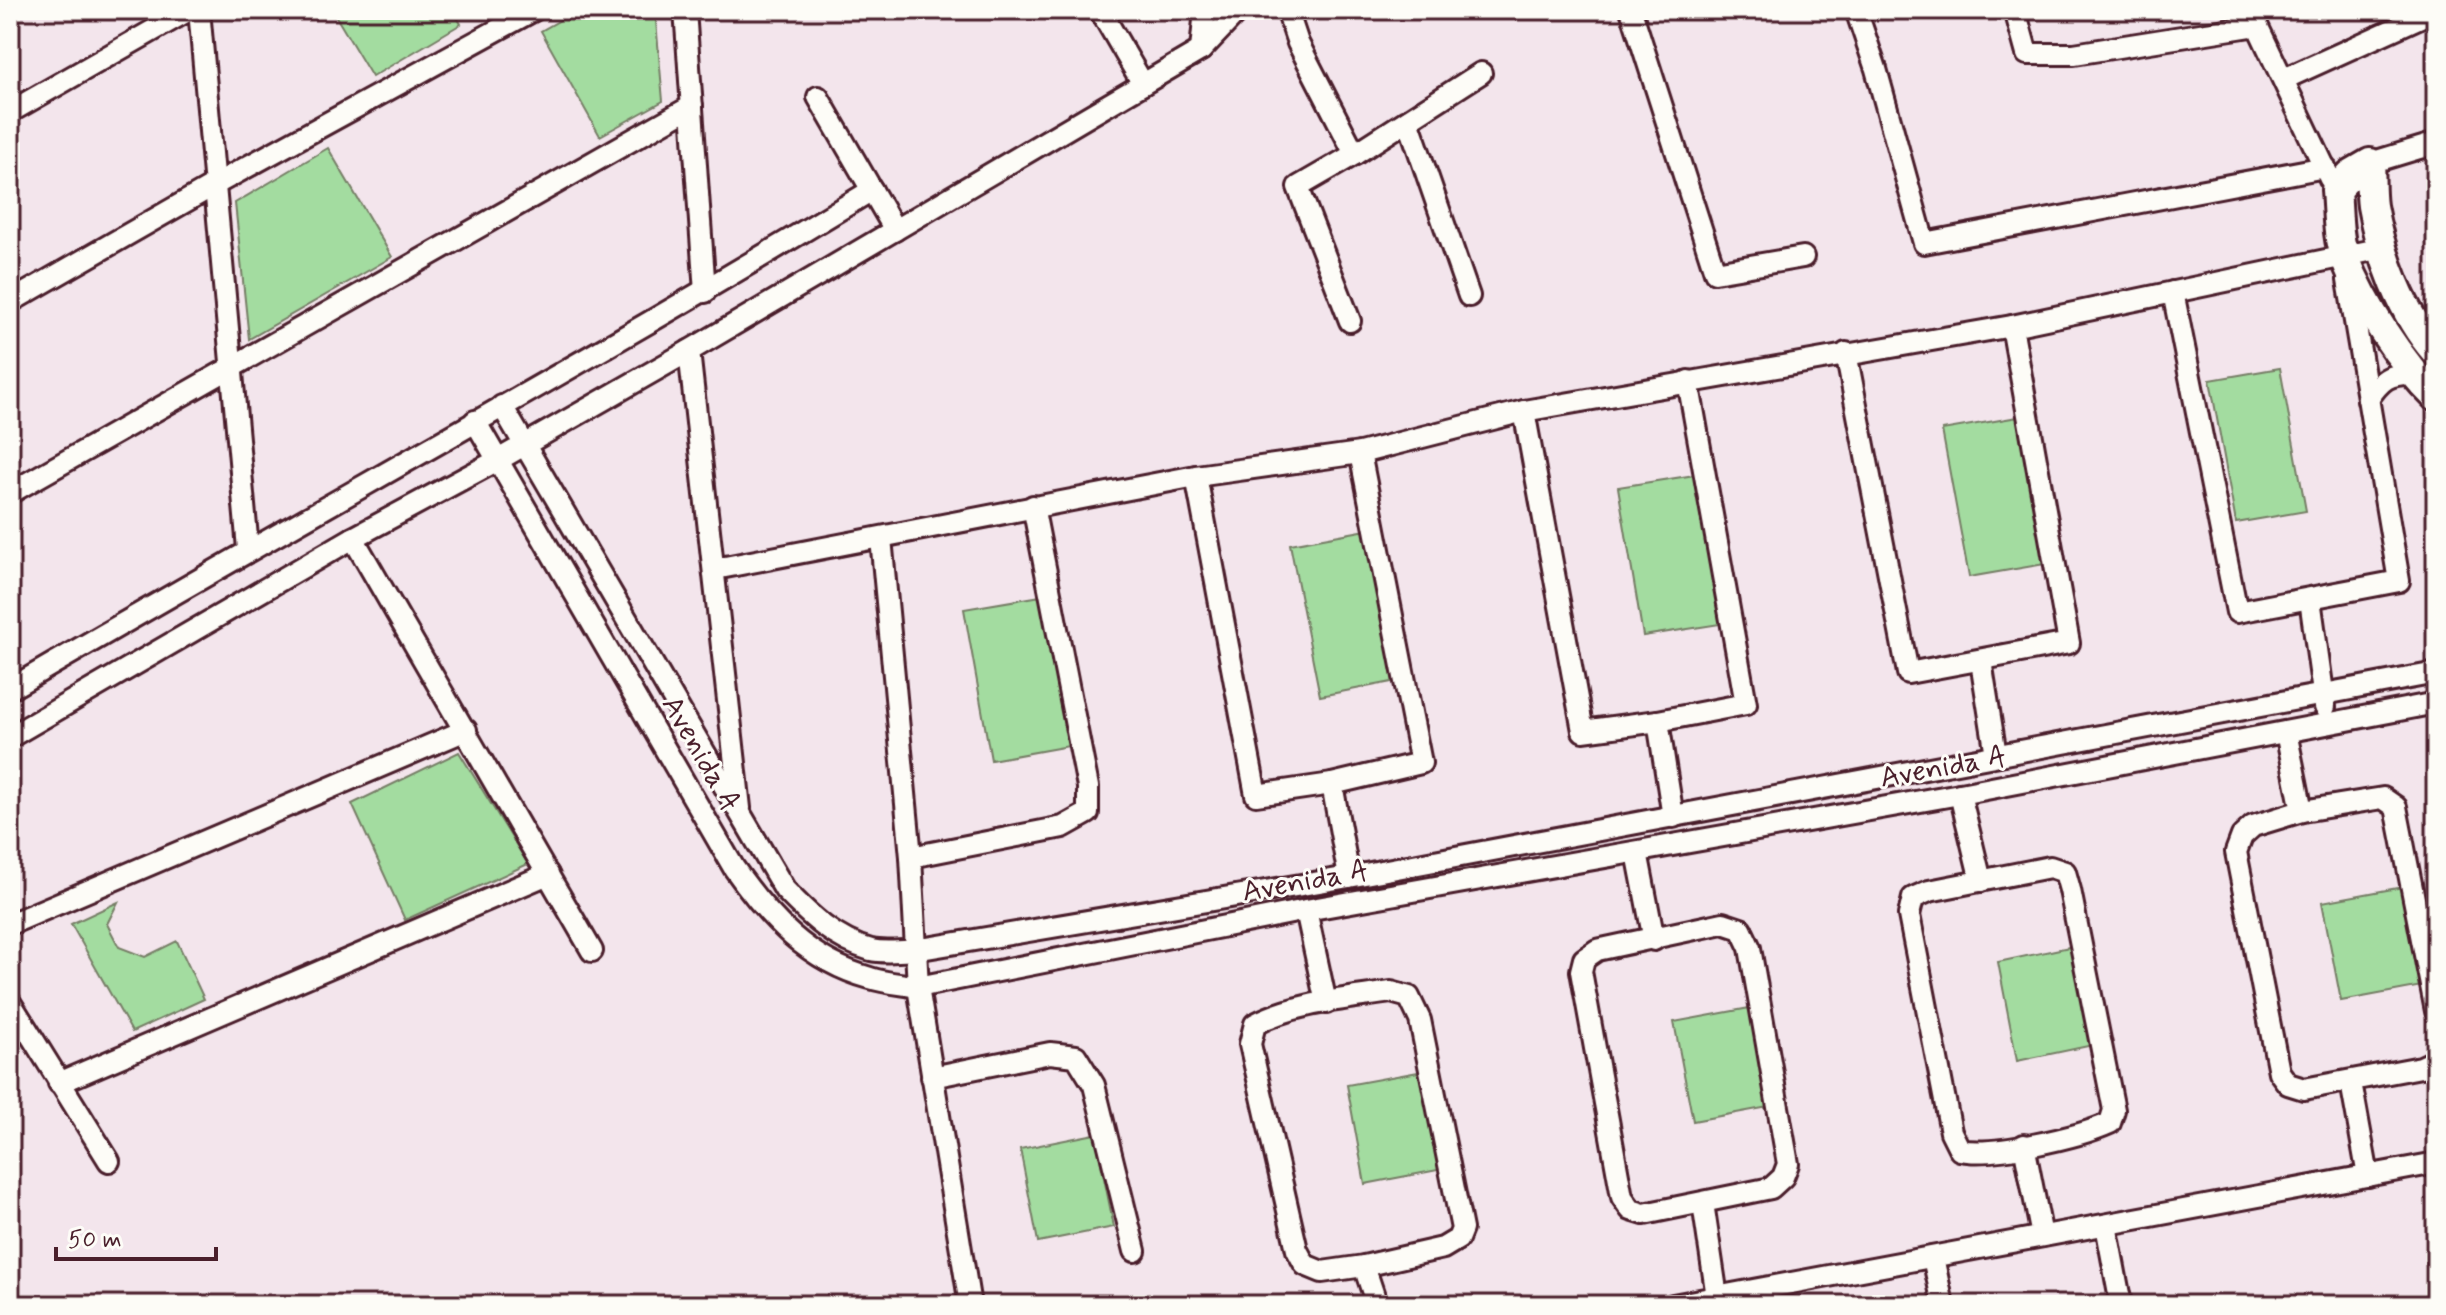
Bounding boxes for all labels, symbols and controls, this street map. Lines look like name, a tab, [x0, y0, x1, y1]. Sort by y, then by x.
street label: Avenida A	[652, 689, 750, 819]
street label: Avenida A	[1877, 737, 2010, 798]
street label: Avenida A	[1239, 851, 1372, 912]
scale bar	[56, 1211, 216, 1261]
text: 50 m	[68, 1225, 122, 1256]

